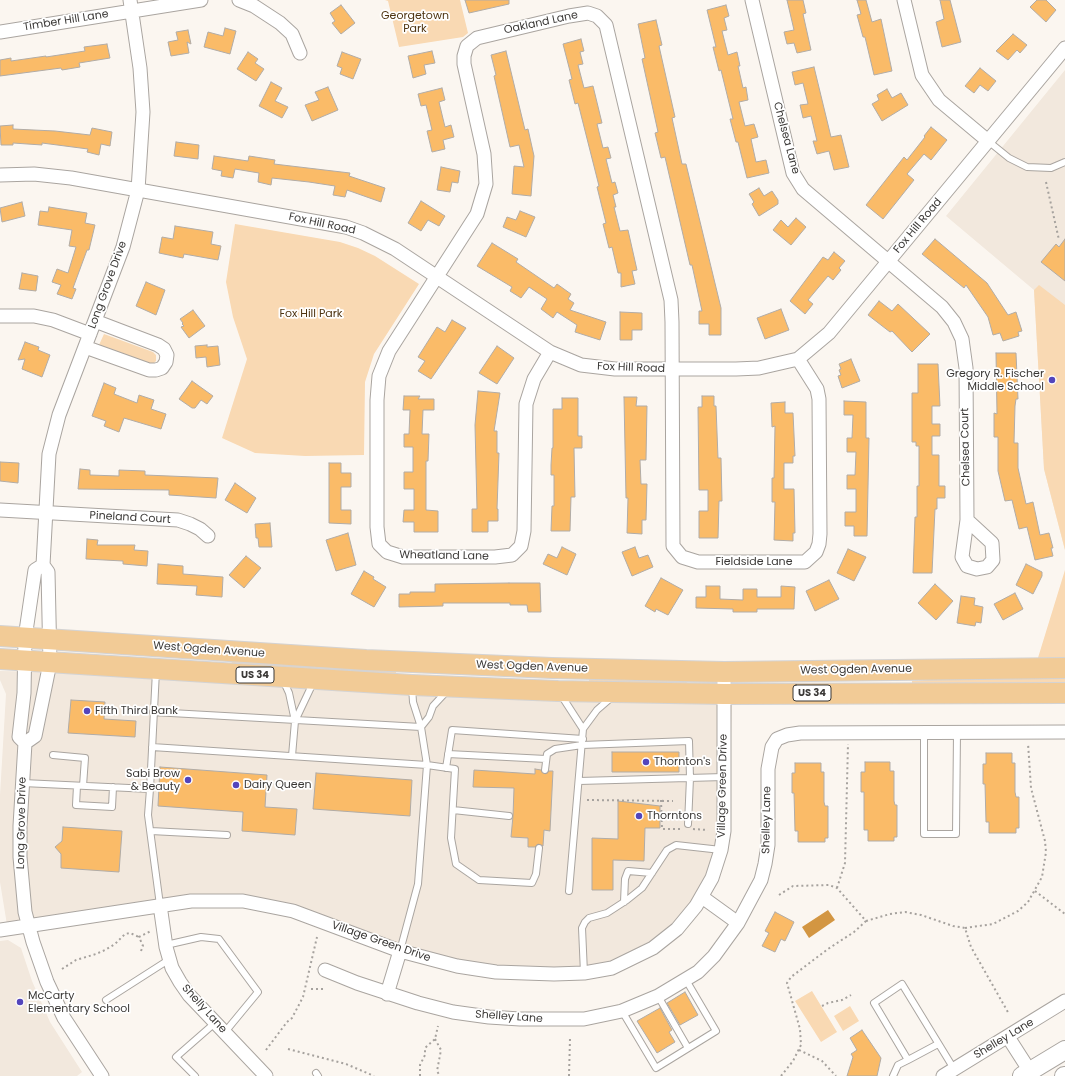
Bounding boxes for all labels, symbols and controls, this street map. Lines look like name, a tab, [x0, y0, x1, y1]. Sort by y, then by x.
street label: Timber Hill Lane	[22, 8, 110, 34]
park label: Georgetown Park	[381, 9, 449, 35]
street label: Oakland Lane	[503, 9, 579, 37]
street label: Chelsea Lane	[770, 101, 802, 175]
street label: Fox Hill Road	[891, 196, 945, 256]
street label: Fox Hill Road	[287, 210, 357, 238]
street label: Long Grove Drive	[86, 239, 130, 331]
park label: Fox Hill Park	[279, 307, 343, 321]
street label: Fox Hill Road	[597, 360, 665, 376]
place label: Gregory R. Fischer Middle School	[946, 367, 1044, 393]
marker: Gregory R. Fischer Middle School	[1047, 375, 1057, 385]
street label: Chelsea Court	[959, 408, 973, 486]
street label: Pineland Court	[89, 509, 171, 527]
street label: Wheatland Lane	[399, 549, 489, 563]
street label: Fieldside Lane	[716, 555, 792, 569]
street label: West Ogden Avenue	[153, 640, 265, 660]
street label: West Ogden Avenue	[476, 658, 588, 676]
street label: West Ogden Avenue	[800, 662, 912, 678]
road number: US 34	[236, 667, 274, 683]
road number: US 34	[793, 685, 831, 701]
place label: Fifth Third Bank	[95, 704, 178, 718]
marker: Fifth Third Bank	[82, 706, 92, 716]
street label: Village Green Drive	[715, 734, 731, 838]
place label: Thornton's	[654, 755, 711, 769]
marker: Thornton's	[641, 757, 651, 767]
place label: Sabi Brow & Beauty	[126, 767, 180, 793]
marker: Sabi Brow & Beauty	[183, 775, 193, 785]
street label: Long Grove Drive	[15, 777, 29, 869]
place label: Dairy Queen	[244, 778, 312, 792]
marker: Dairy Queen	[231, 780, 241, 790]
street label: Shelley Lane	[760, 786, 774, 854]
place label: Thorntons	[647, 809, 702, 823]
marker: Thorntons	[634, 811, 644, 821]
street label: Village Green Drive	[330, 919, 432, 965]
street label: Shelly Lane	[179, 982, 229, 1036]
place label: McCarty Elementary School	[28, 989, 130, 1015]
marker: McCarty Elementary School	[15, 997, 25, 1007]
street label: Shelley Lane	[475, 1008, 543, 1026]
street label: Shelley Lane	[972, 1016, 1036, 1062]

